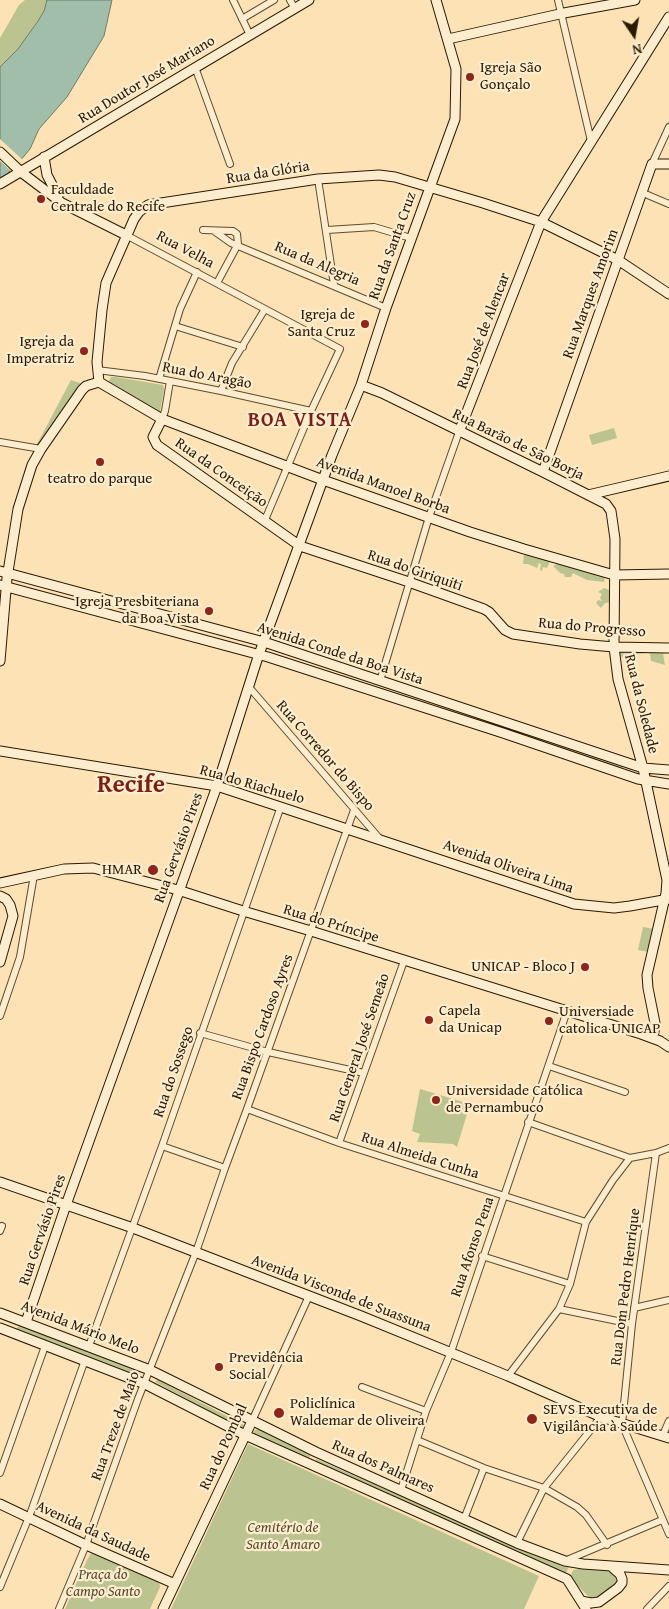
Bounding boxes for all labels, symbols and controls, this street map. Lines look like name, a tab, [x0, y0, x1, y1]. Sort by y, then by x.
north arrow	[609, 10, 659, 60]
street label: Rua Doutor José Mariano	[75, 32, 219, 128]
text: N	[630, 39, 644, 60]
place label: Igreja São Gonçalo	[480, 59, 542, 94]
marker: Igreja São Gonçalo	[464, 71, 476, 83]
street label: Rua da Glória	[225, 158, 311, 188]
place label: Faculdade Centrale do Recife	[51, 181, 165, 216]
street label: Rua da Santa Cruz	[365, 190, 421, 302]
marker: Faculdade Centrale do Recife	[35, 193, 47, 205]
street label: Rua Velha	[153, 227, 217, 273]
street label: Rua Marques Amorim	[559, 227, 623, 361]
street label: Rua da Alegria	[272, 238, 362, 290]
street label: Rua José de Alencar	[454, 270, 514, 392]
place label: Igreja de Santa Cruz	[287, 306, 355, 341]
marker: Igreja de Santa Cruz	[359, 318, 371, 330]
place label: Igreja da Imperatriz	[7, 333, 74, 368]
marker: Igreja da Imperatriz	[78, 345, 90, 357]
street label: Rua do Aragão	[161, 359, 253, 393]
street label: Rua Barão de São Borja	[449, 405, 587, 485]
district label: BOA VISTA	[247, 409, 353, 433]
street label: Rua da Conceição	[171, 434, 271, 512]
street label: Avenida Manoel Borba	[314, 453, 452, 519]
marker: teatro do parque	[94, 456, 106, 468]
place label: teatro do parque	[48, 470, 152, 488]
street label: Rua do Giriquiti	[365, 546, 465, 596]
place label: Igreja Presbiteriana da Boa Vista	[75, 593, 199, 628]
marker: Igreja Presbiteriana da Boa Vista	[203, 605, 215, 617]
street label: Rua do Progresso	[538, 614, 646, 642]
street label: Avenida Conde da Boa Vista	[255, 619, 425, 689]
street label: Rua da Soledade	[620, 652, 662, 756]
street label: Rua Corredor do Bispo	[272, 697, 378, 815]
street label: Rua do Riachuelo	[198, 761, 306, 809]
district label: Recife	[97, 771, 165, 801]
street label: Rua Gervásio Pires	[151, 790, 207, 906]
street label: Avenida Oliveira Lima	[440, 836, 576, 898]
place label: HMAR	[102, 861, 142, 879]
marker: HMAR	[146, 863, 160, 877]
street label: Rua do Príncipe	[281, 901, 381, 947]
street label: Rua Bispo Cardoso Ayres	[228, 952, 298, 1102]
place label: UNICAP - Bloco J	[471, 958, 575, 976]
marker: UNICAP - Bloco J	[579, 961, 591, 973]
street label: Rua General José Semeão	[326, 971, 394, 1125]
place label: Capela da Unicap	[439, 1002, 502, 1037]
place label: Universiade catolica UNICAP	[559, 1003, 660, 1038]
marker: Capela da Unicap	[423, 1014, 435, 1026]
marker: Universiade catolica UNICAP	[543, 1015, 555, 1027]
street label: Rua do Sossego	[150, 1024, 198, 1120]
place label: Universidade Católica de Pernambuco	[446, 1082, 583, 1117]
marker: Universidade Católica de Pernambuco	[430, 1094, 442, 1106]
street label: Rua Almeida Cunha	[359, 1129, 481, 1183]
street label: Rua Gervásio Pires	[16, 1172, 70, 1288]
street label: Rua Afonso Pena	[447, 1195, 499, 1299]
street label: Rua Dom Pedro Henrique	[607, 1207, 645, 1367]
street label: Avenida Visconde de Suassuna	[249, 1251, 433, 1337]
street label: Avenida Mário Melo	[18, 1297, 142, 1359]
place label: Previdência Social	[229, 1349, 303, 1384]
marker: Previdência Social	[213, 1361, 225, 1373]
street label: Rua Treze de Maio	[88, 1369, 144, 1483]
place label: Policlínica Waldemar de Oliveira	[290, 1395, 425, 1430]
street label: Rua do Pombal	[196, 1401, 252, 1493]
place label: SEVS Executiva de Vigilância à Saúde	[543, 1401, 658, 1436]
marker: Policlínica Waldemar de Oliveira	[272, 1406, 286, 1420]
marker: SEVS Executiva de Vigilância à Saúde	[525, 1412, 539, 1426]
street label: Rua dos Palmares	[329, 1436, 437, 1498]
street label: Avenida da Saudade	[33, 1498, 153, 1566]
park label: Cemitério de Santo Amaro	[246, 1519, 320, 1554]
park label: Praça do Campo Santo	[66, 1566, 140, 1601]

